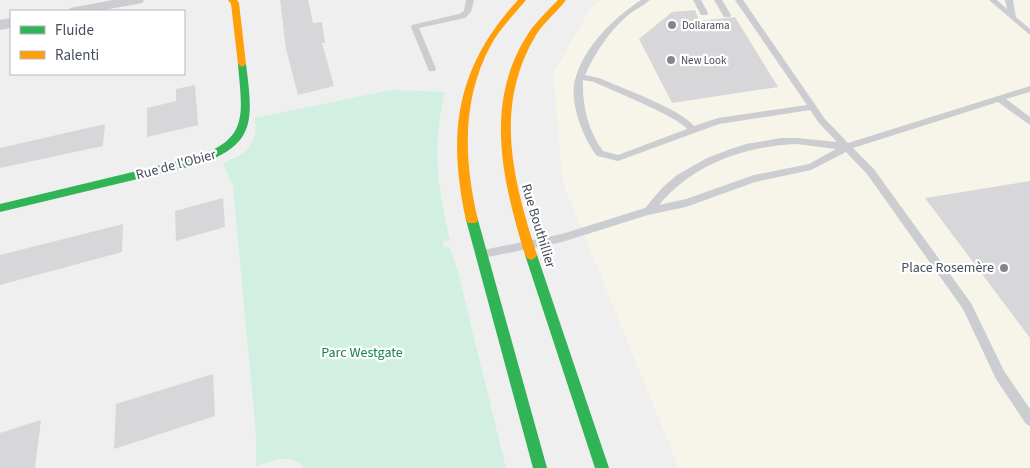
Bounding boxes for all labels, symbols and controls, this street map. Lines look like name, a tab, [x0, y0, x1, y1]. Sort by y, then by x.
legend	[10, 10, 185, 75]
place label: Dollarama	[682, 18, 730, 33]
marker: Dollarama	[666, 19, 678, 31]
text: Fluide	[55, 20, 94, 41]
text: Ralenti	[55, 45, 99, 66]
place label: New Look	[681, 53, 727, 68]
marker: New Look	[665, 54, 677, 66]
street label: Rue de l'Obier	[134, 145, 218, 185]
street label: Rue Bouthillier	[516, 181, 560, 271]
place label: Place Rosemère	[901, 258, 994, 278]
marker: Place Rosemère	[998, 262, 1010, 274]
park label: Parc Westgate	[321, 343, 403, 363]

